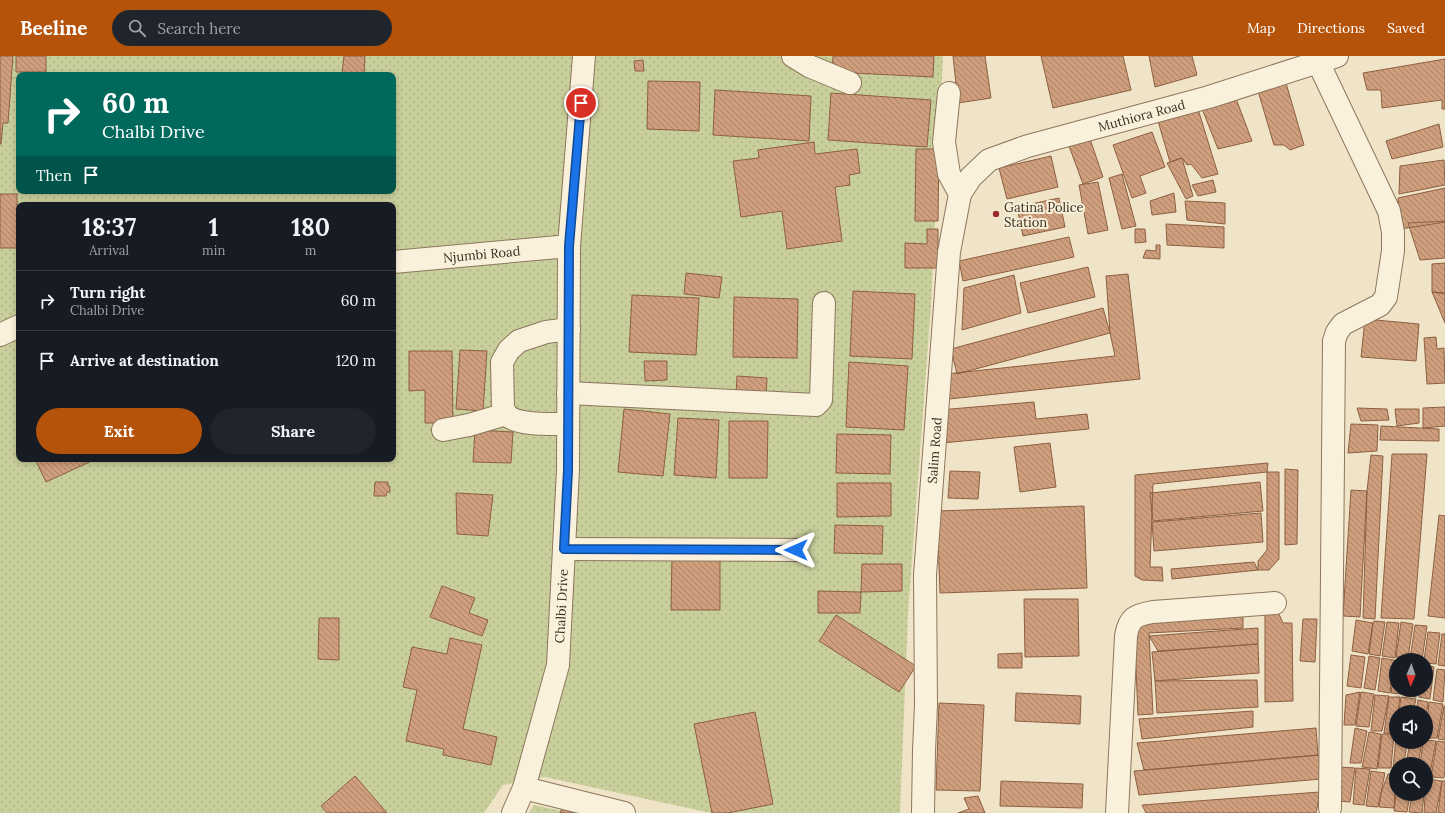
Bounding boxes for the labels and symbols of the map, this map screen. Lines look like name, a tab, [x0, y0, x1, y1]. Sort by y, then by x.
pin	[564, 86, 598, 120]
street label: Muthiora Road	[1096, 95, 1187, 135]
place label: Gatina Police Station	[1004, 199, 1084, 231]
marker: Gatina Police Station	[991, 209, 1001, 219]
street label: Njumbi Road	[442, 242, 521, 266]
street label: Salim Road	[923, 416, 945, 484]
position arrow	[775, 529, 817, 571]
street label: Chalbi Drive	[551, 568, 571, 644]
north arrow	[1389, 653, 1433, 697]

